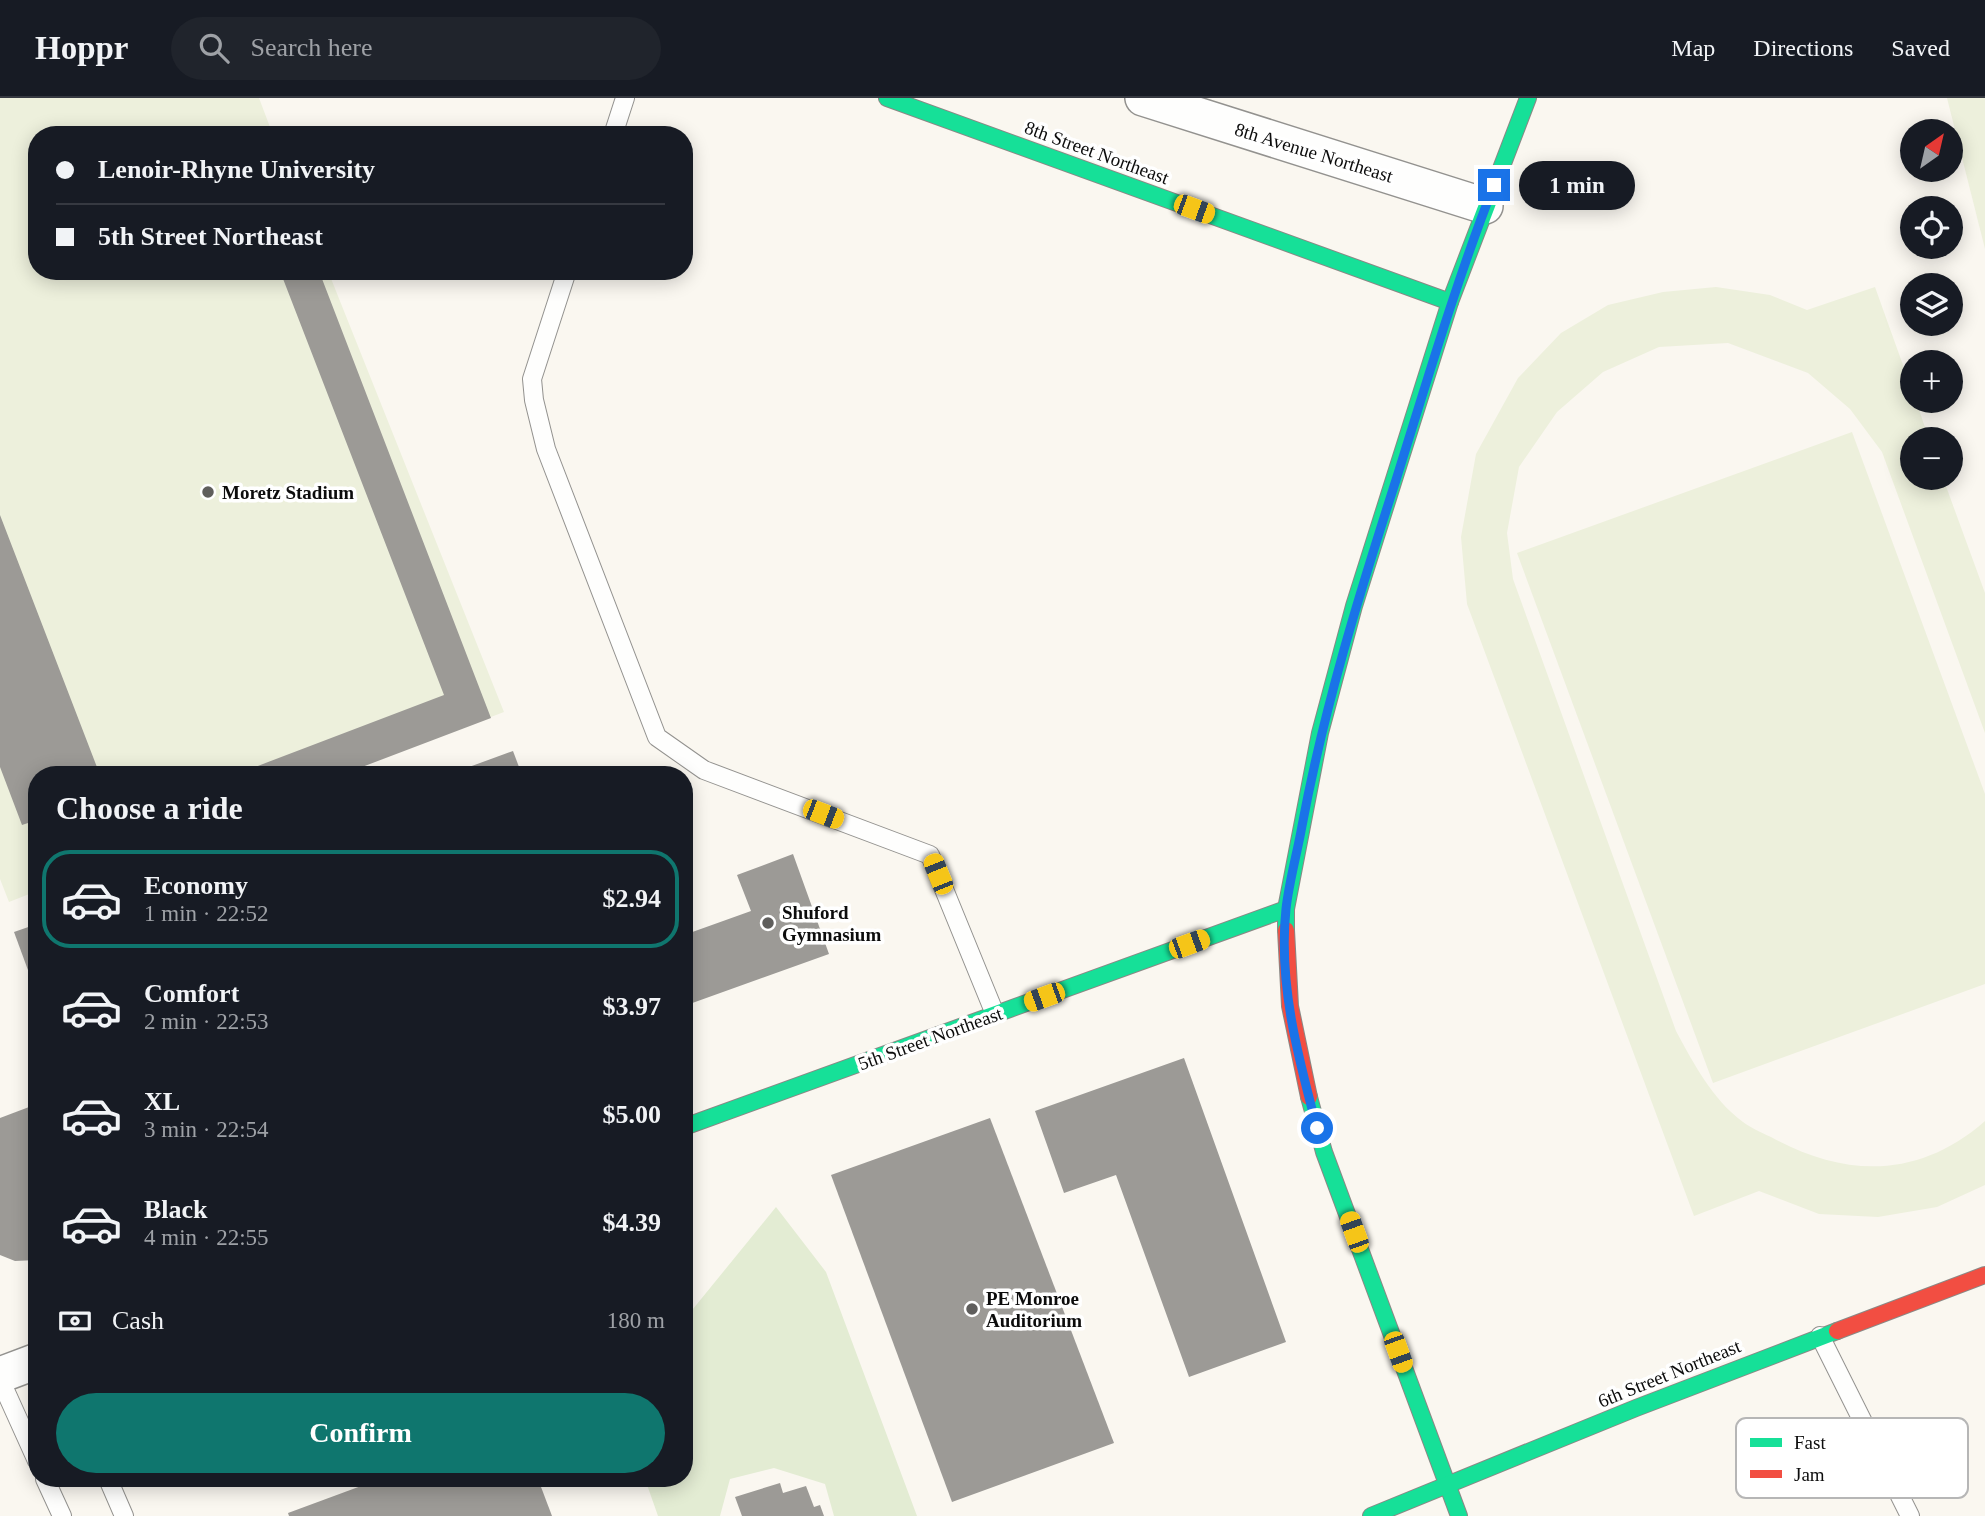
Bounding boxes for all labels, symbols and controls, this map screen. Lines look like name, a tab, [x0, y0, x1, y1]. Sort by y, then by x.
search box	[171, 17, 661, 80]
icon: search	[195, 29, 233, 67]
text: Hoppr	[35, 30, 129, 66]
text: Search here	[251, 33, 373, 62]
text: Map	[1671, 35, 1715, 61]
text: Directions	[1753, 35, 1853, 61]
text: Saved	[1891, 35, 1950, 61]
street label: 8th Street Northeast	[1022, 117, 1172, 189]
street label: 8th Avenue Northeast	[1232, 118, 1396, 187]
north arrow	[1900, 119, 1964, 182]
map controls	[1900, 119, 1963, 490]
text: Lenoir-Rhyne University	[98, 155, 375, 184]
callout: 1 min	[1518, 160, 1634, 210]
route end	[1478, 169, 1510, 201]
text: 1 min	[1549, 173, 1605, 198]
car	[1171, 192, 1218, 226]
button: locate	[1900, 196, 1963, 259]
text: 5th Street Northeast	[98, 222, 323, 251]
button: layers	[1900, 273, 1963, 336]
button: +	[1900, 350, 1963, 413]
button: −	[1900, 427, 1963, 490]
place label: Moretz Stadium	[222, 482, 354, 503]
marker: Moretz Stadium	[200, 484, 216, 500]
text: Choose a ride	[56, 790, 243, 826]
car	[800, 797, 847, 831]
car	[921, 851, 956, 897]
icon: car	[60, 868, 123, 931]
text: Economy	[144, 871, 248, 900]
text: $2.94	[603, 884, 661, 913]
text: 1 min · 22:52	[144, 901, 269, 926]
place label: Shuford Gymnasium	[782, 902, 881, 945]
marker: Shuford Gymnasium	[760, 915, 776, 931]
car	[1166, 927, 1213, 961]
icon: car	[60, 976, 123, 1039]
text: Comfort	[144, 979, 239, 1008]
car	[1021, 980, 1068, 1014]
text: $3.97	[603, 992, 661, 1021]
street label: 5th Street Northeast	[855, 1002, 1006, 1074]
text: 2 min · 22:53	[144, 1009, 269, 1034]
icon: car	[60, 1084, 123, 1147]
text: XL	[144, 1087, 180, 1116]
text: $5.00	[603, 1100, 661, 1129]
route start	[1301, 1112, 1333, 1144]
text: 3 min · 22:54	[144, 1117, 269, 1142]
icon: car	[60, 1192, 123, 1255]
text: Black	[144, 1195, 208, 1224]
text: $4.39	[603, 1208, 661, 1237]
car	[1337, 1209, 1372, 1255]
text: 4 min · 22:55	[144, 1225, 269, 1250]
place label: PE Monroe Auditorium	[986, 1288, 1082, 1331]
marker: PE Monroe Auditorium	[964, 1301, 980, 1317]
icon: cash	[56, 1302, 94, 1340]
text: Cash	[112, 1306, 164, 1335]
text: 180 m	[607, 1308, 665, 1333]
car	[1381, 1329, 1416, 1375]
street label: 6th Street Northeast	[1595, 1335, 1744, 1412]
button: Confirm	[56, 1393, 665, 1473]
legend	[1736, 1418, 1968, 1498]
text: Fast	[1794, 1432, 1826, 1453]
text: Jam	[1794, 1464, 1825, 1485]

